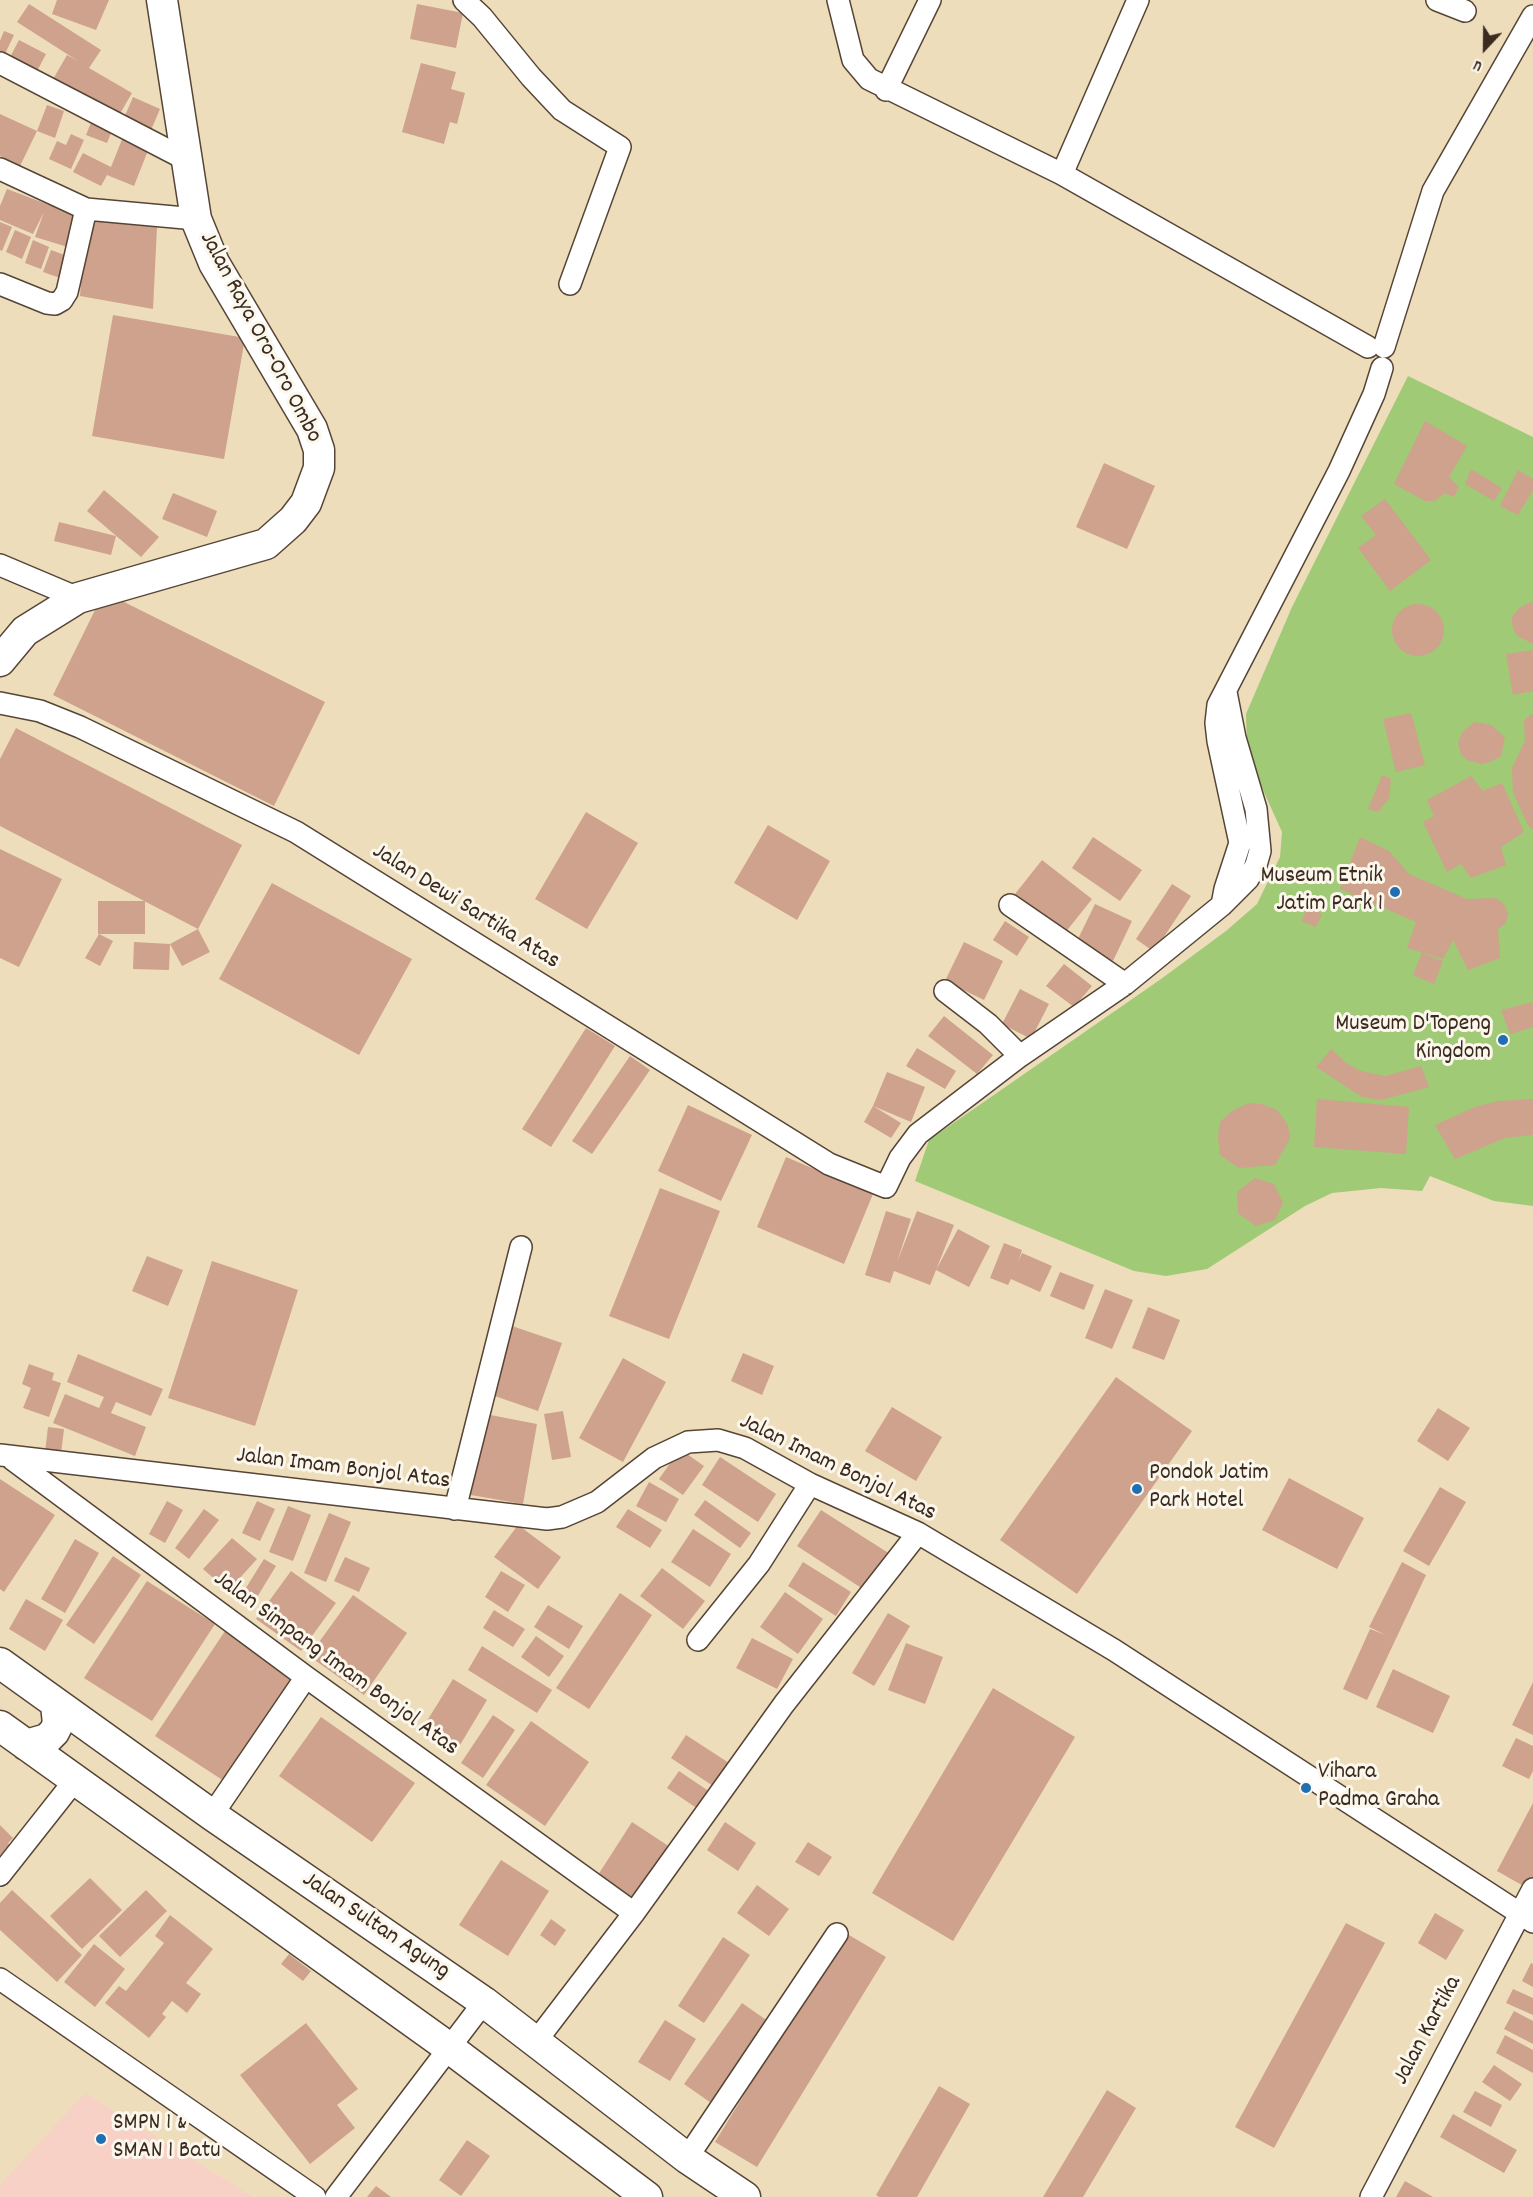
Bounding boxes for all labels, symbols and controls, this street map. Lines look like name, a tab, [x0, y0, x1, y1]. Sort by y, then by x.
north arrow	[1455, 18, 1515, 78]
text: U	[1470, 53, 1486, 77]
street label: Jalan Raya Oro-Oro Ombo	[191, 228, 327, 448]
street label: Jalan Dewi Sartika Atas	[366, 839, 564, 977]
place label: Museum Etnik Jatim Park 1	[1261, 864, 1383, 920]
marker: Museum Etnik Jatim Park 1	[1388, 885, 1402, 899]
place label: Museum D'Topeng Kingdom	[1335, 1012, 1491, 1068]
marker: Museum D'Topeng Kingdom	[1496, 1033, 1510, 1047]
street label: Jalan Imam Bonjol Atas	[734, 1409, 940, 1529]
street label: Jalan Imam Bonjol Atas	[234, 1443, 452, 1497]
place label: Pondok Jatim Park Hotel	[1149, 1461, 1269, 1517]
marker: Pondok Jatim Park Hotel	[1130, 1482, 1144, 1496]
street label: Jalan Simpang Imam Bonjol Atas	[207, 1566, 463, 1764]
place label: Vihara Padma Graha	[1318, 1760, 1439, 1816]
marker: Vihara Padma Graha	[1299, 1781, 1313, 1795]
street label: Jalan Sultan Agung	[295, 1867, 455, 1987]
street label: Jalan Kartika	[1388, 1972, 1470, 2090]
place label: SMPN 1 & SMAN 1 Batu	[113, 2111, 221, 2167]
marker: SMPN 1 & SMAN 1 Batu	[94, 2132, 108, 2146]

